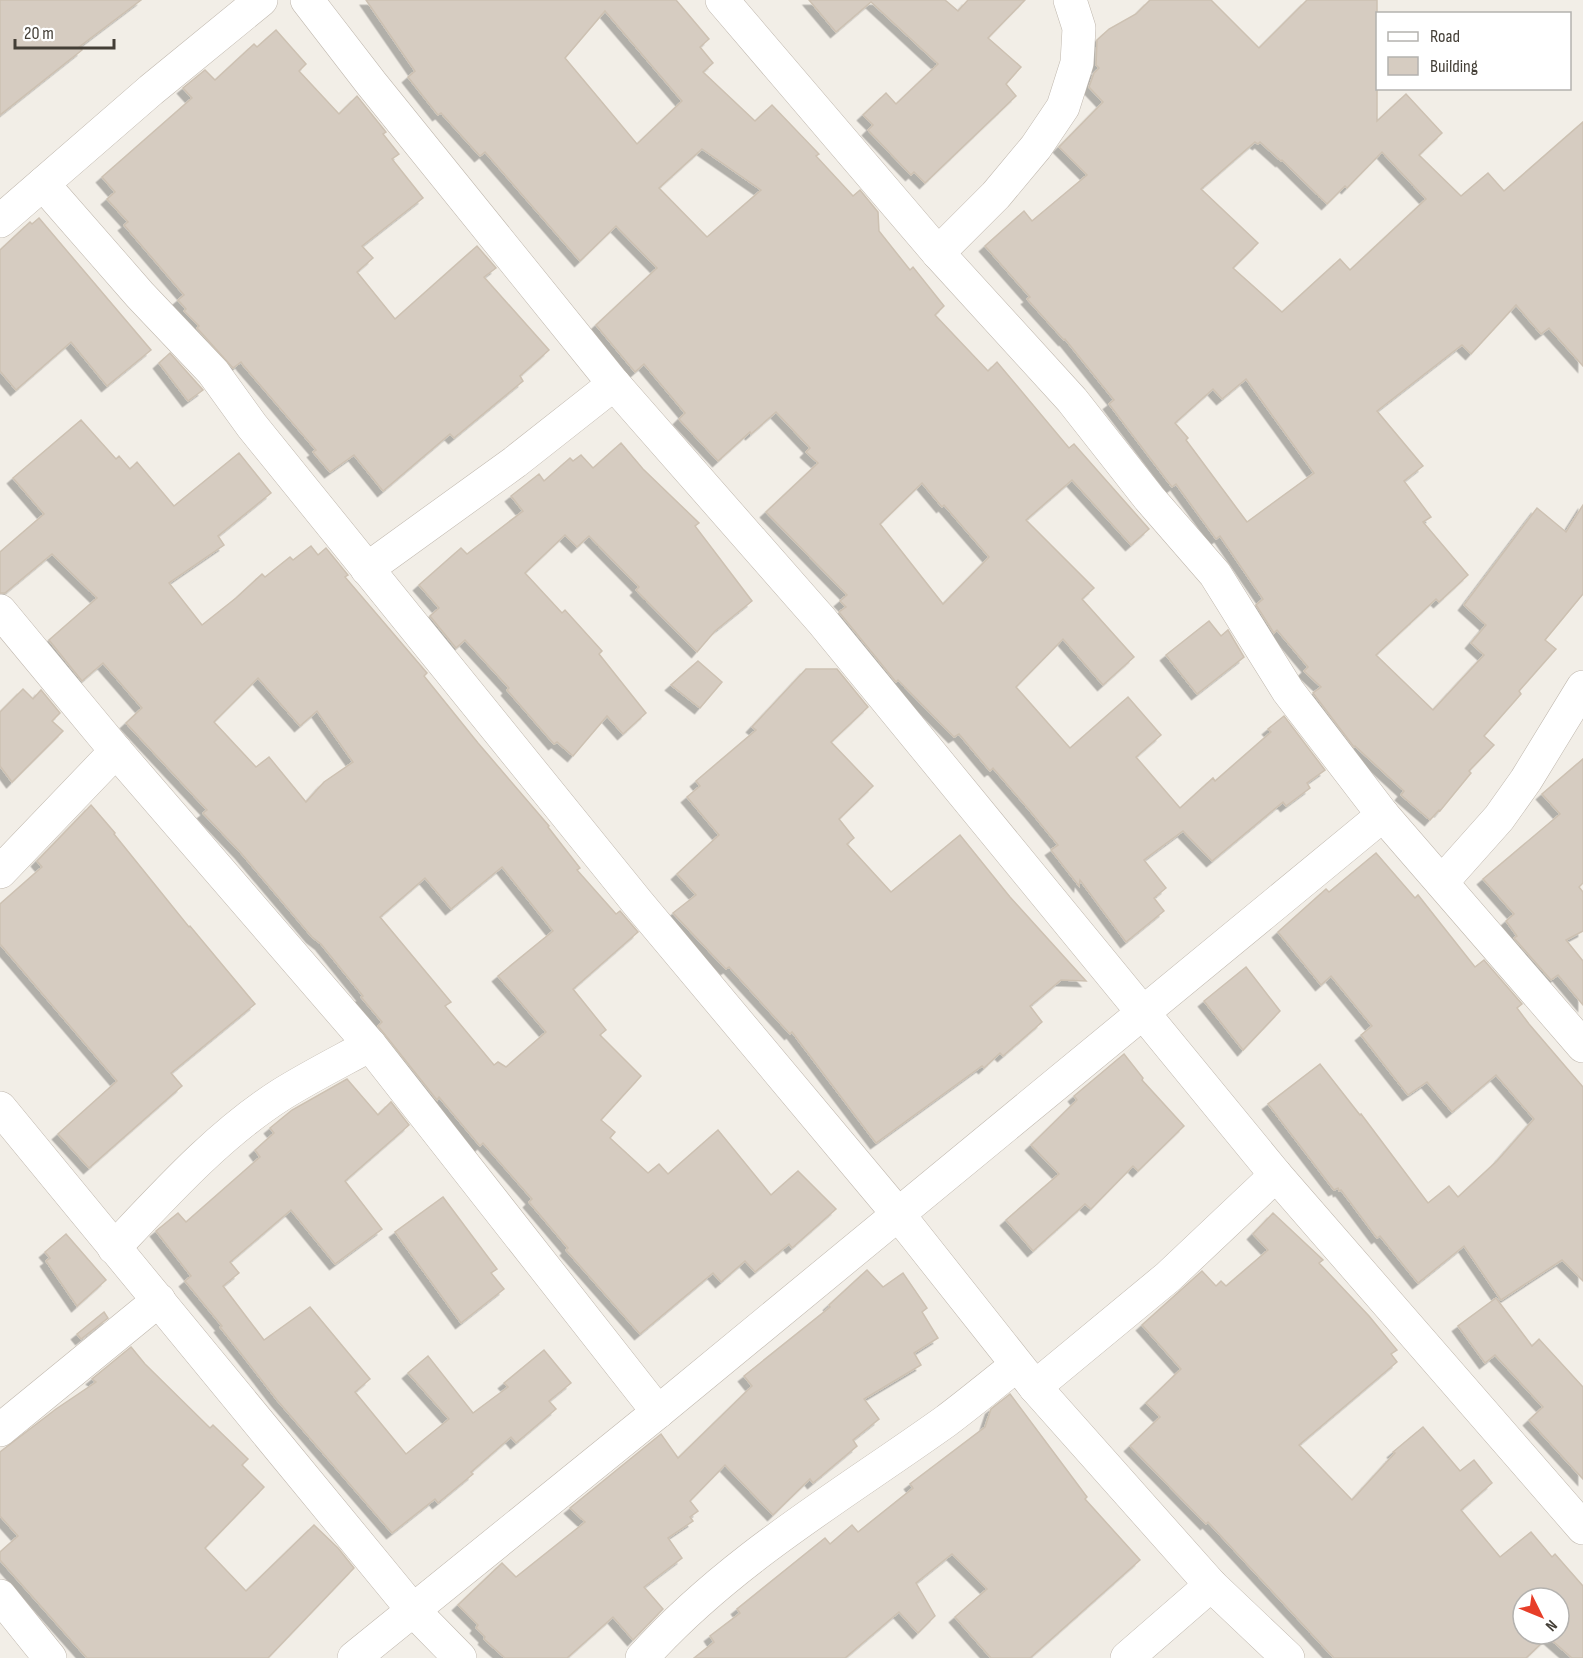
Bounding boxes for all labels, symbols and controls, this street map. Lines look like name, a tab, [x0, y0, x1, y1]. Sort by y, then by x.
scale bar	[15, 12, 114, 50]
legend	[1376, 12, 1571, 90]
text: 20 m	[24, 23, 54, 44]
text: Road	[1430, 26, 1460, 47]
text: Building	[1430, 56, 1478, 77]
north arrow	[1511, 1586, 1571, 1646]
text: N	[1541, 1616, 1561, 1635]

